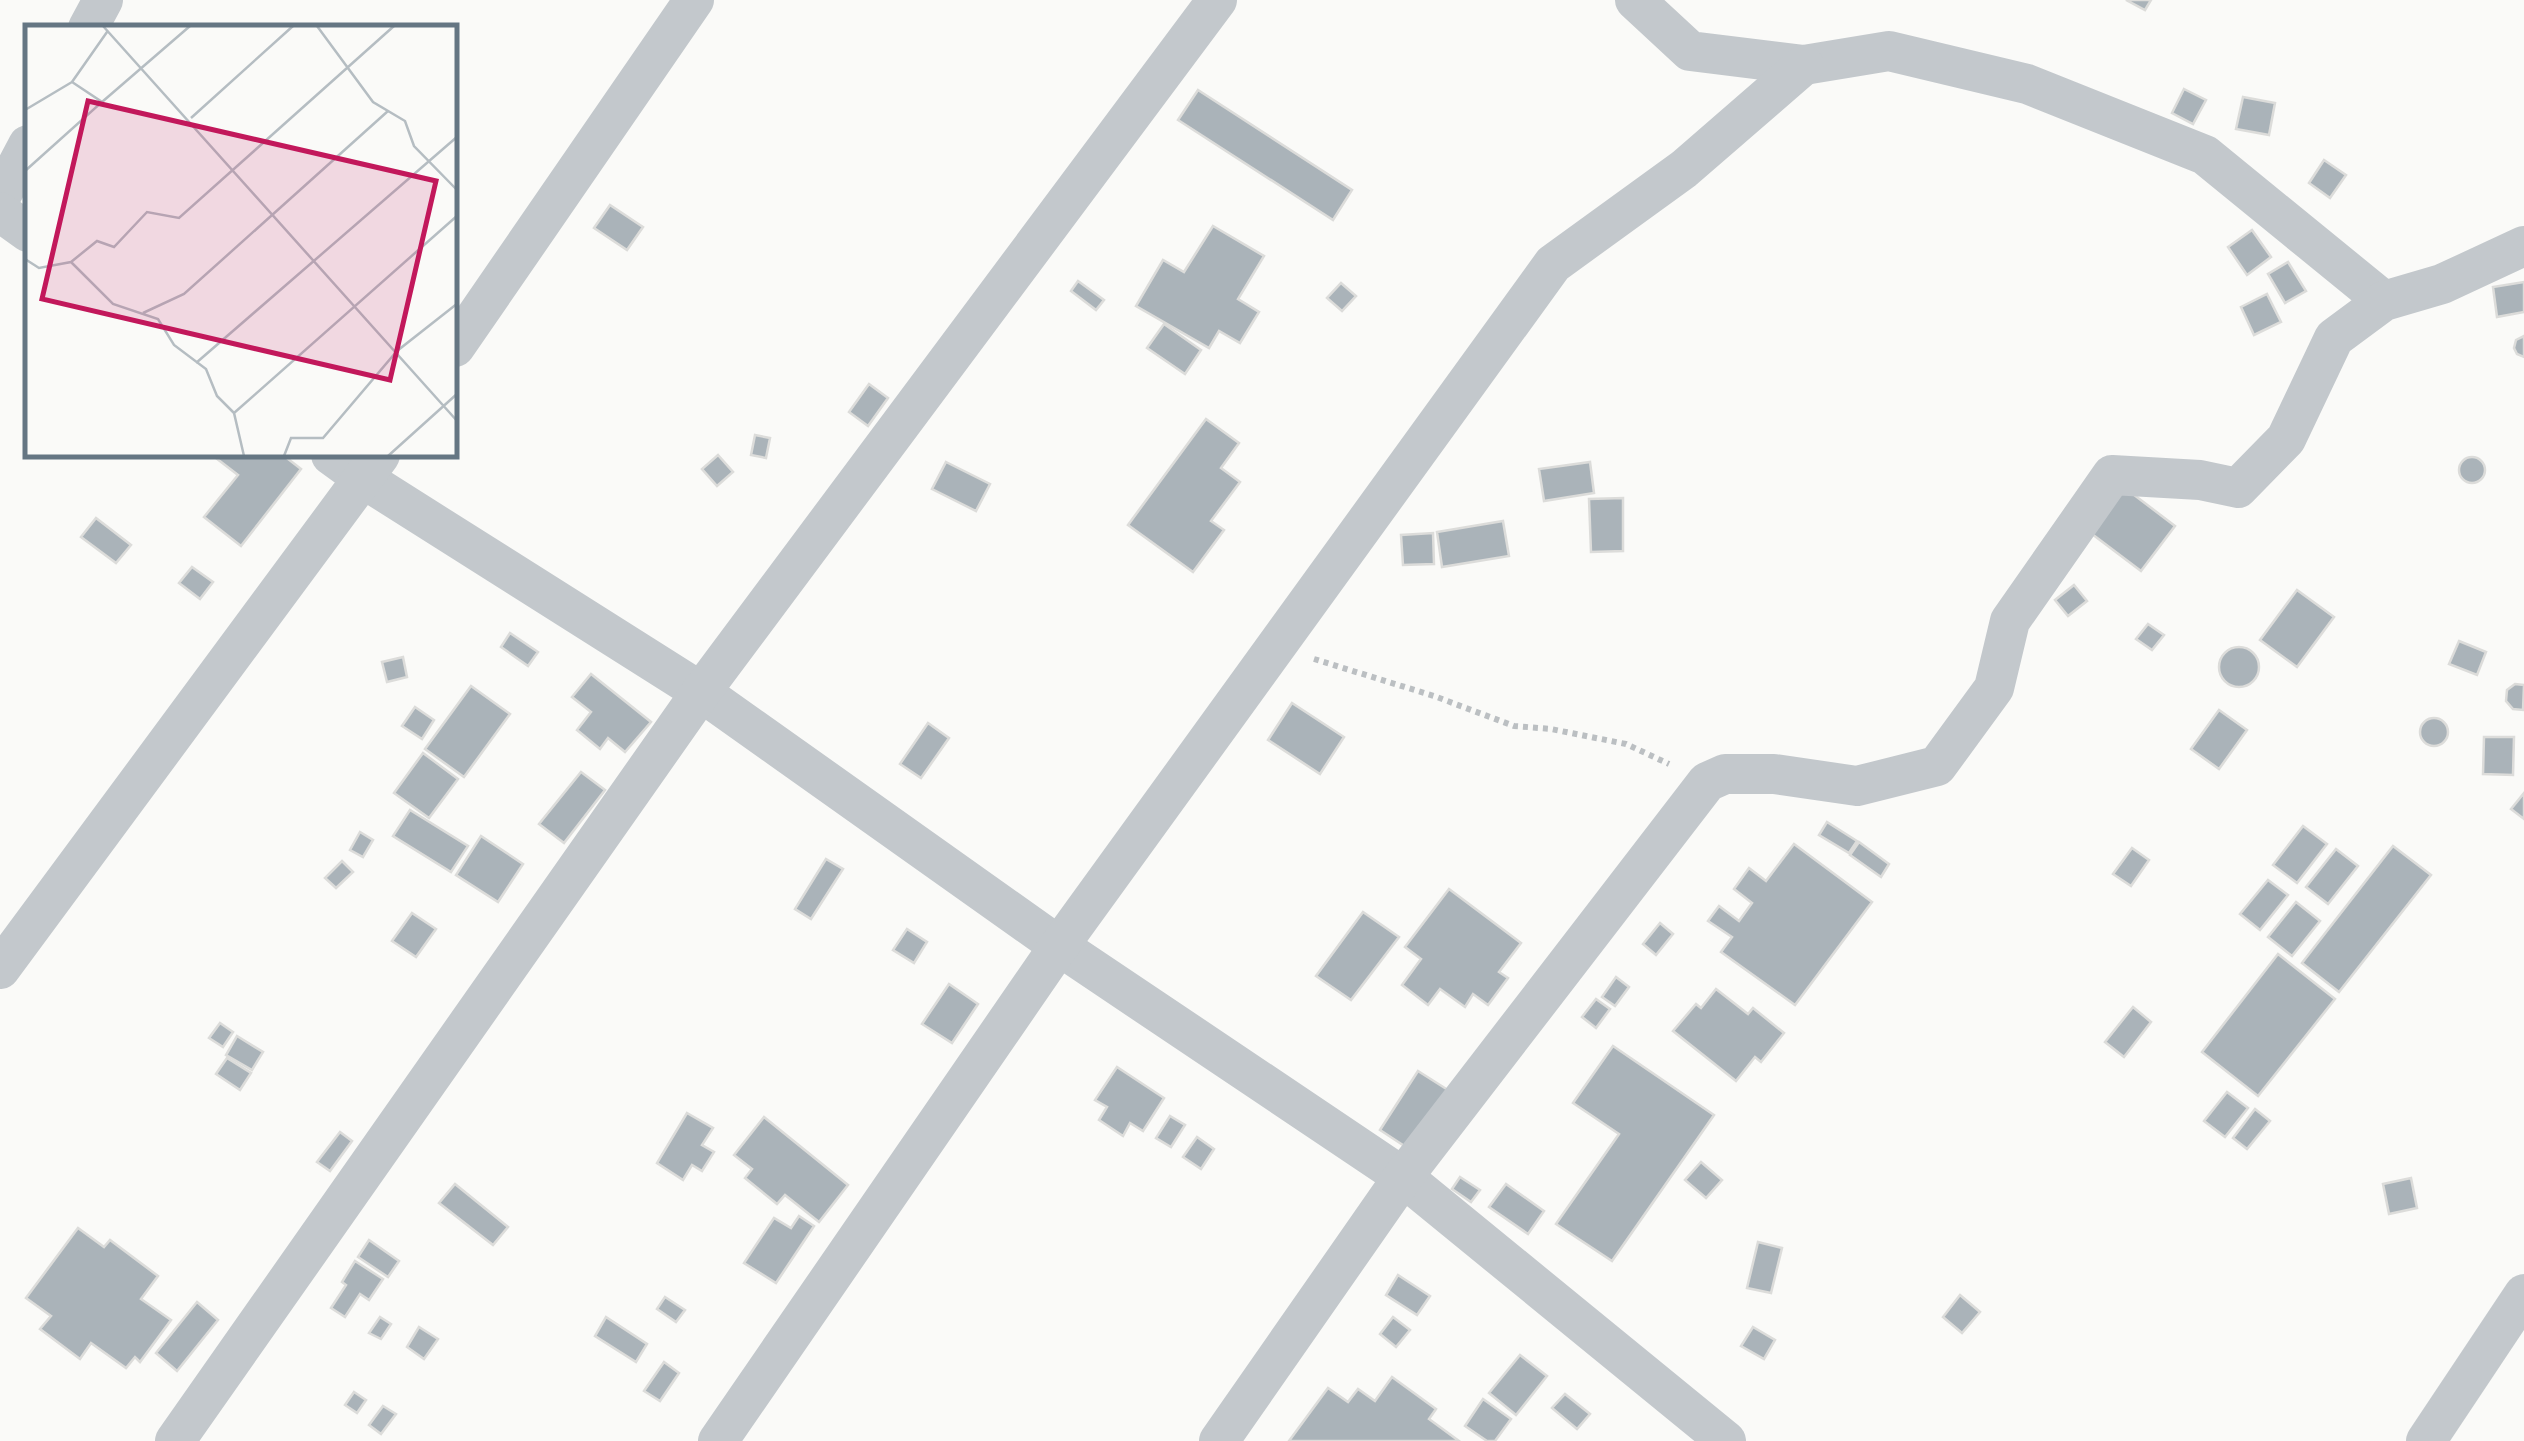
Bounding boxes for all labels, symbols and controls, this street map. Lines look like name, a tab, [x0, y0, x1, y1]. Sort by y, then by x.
inset map	[25, 25, 458, 458]

